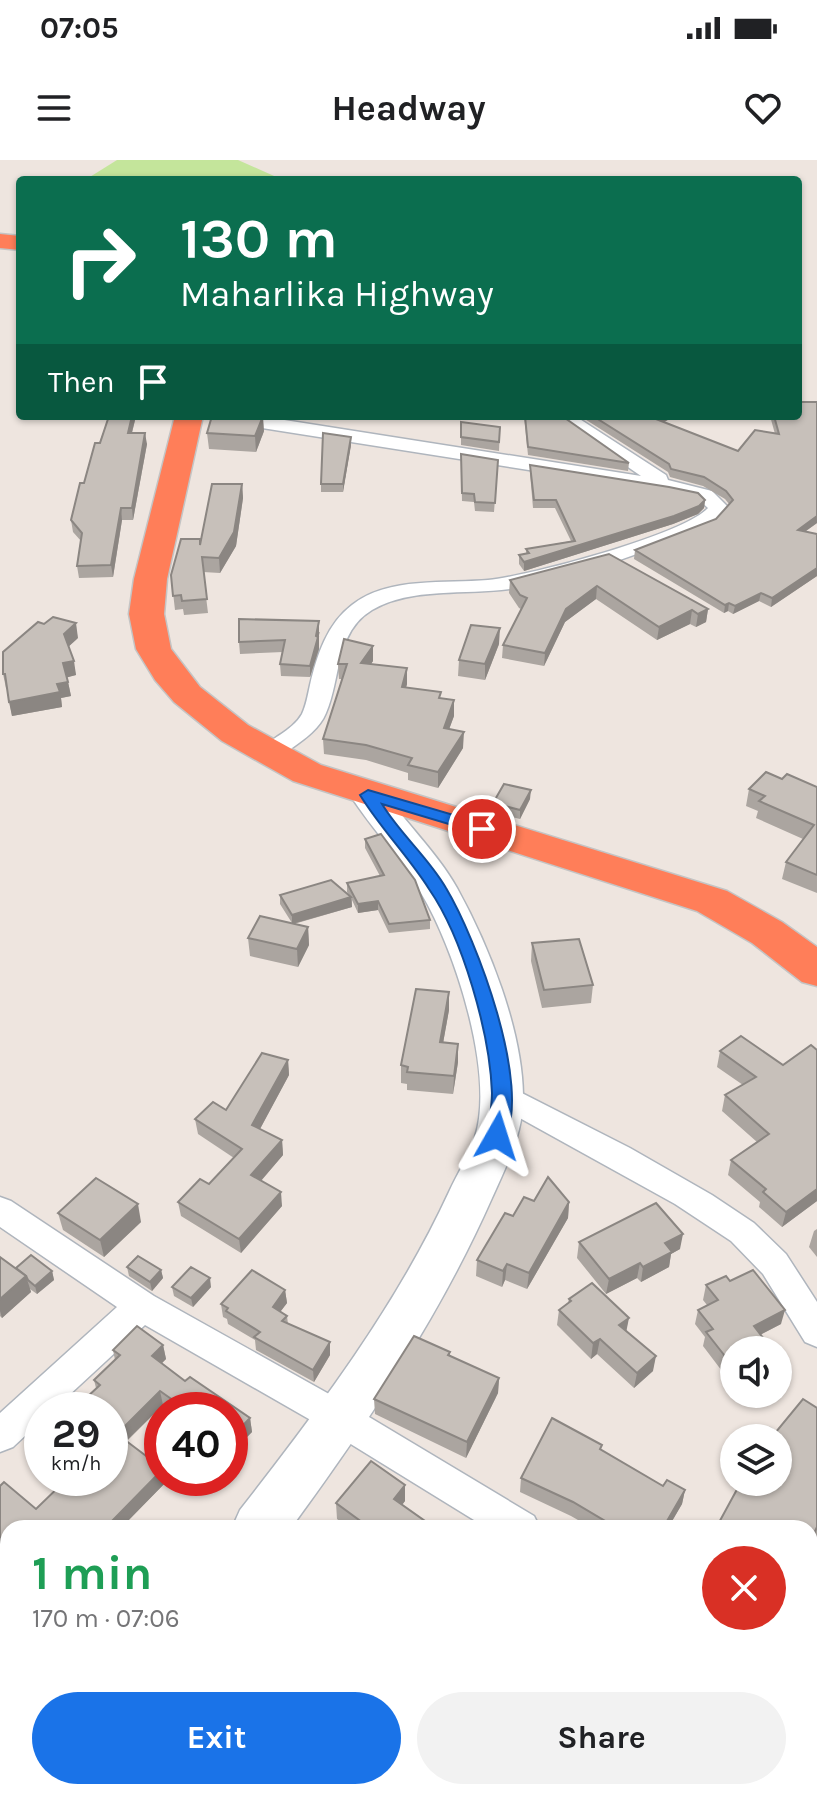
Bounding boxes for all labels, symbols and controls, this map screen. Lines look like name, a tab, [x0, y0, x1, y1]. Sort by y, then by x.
text: 07:05	[40, 10, 118, 46]
icon: menu	[32, 86, 76, 130]
icon: heart	[741, 86, 785, 130]
text: Headway	[331, 87, 486, 129]
text: 130 m	[180, 206, 338, 271]
icon: right	[48, 208, 152, 312]
text: Maharlika Highway	[180, 273, 494, 315]
icon: arrive	[131, 360, 175, 404]
text: Then	[48, 364, 115, 400]
pin	[448, 795, 516, 863]
icon: arrive	[460, 807, 504, 851]
position arrow	[455, 1094, 539, 1178]
map controls	[720, 1336, 792, 1496]
button: sound	[720, 1336, 792, 1408]
speed limit sign: 40	[144, 1392, 248, 1496]
text: 29	[52, 1410, 100, 1457]
button: layers	[720, 1424, 792, 1496]
text: km/h	[51, 1452, 101, 1475]
text: 1 min	[32, 1545, 152, 1601]
button: close	[702, 1546, 786, 1630]
text: 170 m · 07:06	[32, 1603, 180, 1634]
button: Exit	[32, 1692, 401, 1784]
button: Share	[417, 1692, 786, 1784]

